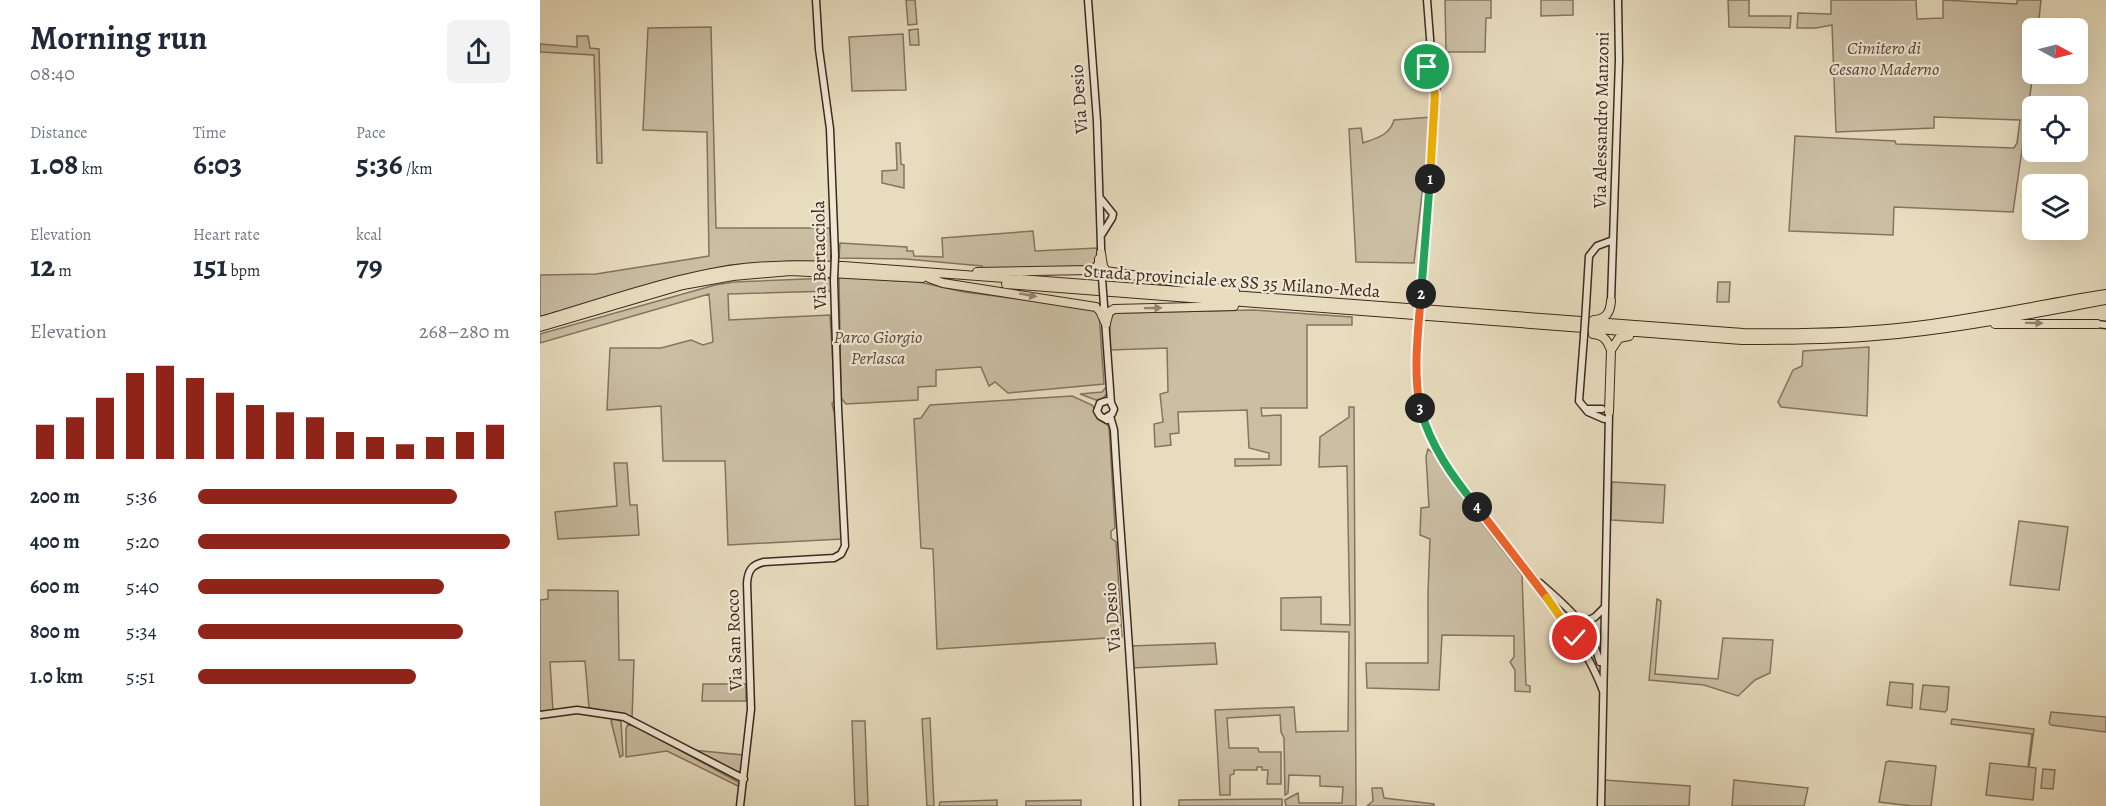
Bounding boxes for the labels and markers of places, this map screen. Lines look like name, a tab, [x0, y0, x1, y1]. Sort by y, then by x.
pin	[1401, 41, 1452, 92]
pin: 1	[1415, 164, 1445, 194]
pin: 2	[1406, 279, 1436, 309]
pin: 3	[1405, 393, 1435, 423]
pin: 4	[1462, 492, 1492, 522]
pin	[1549, 612, 1600, 663]

